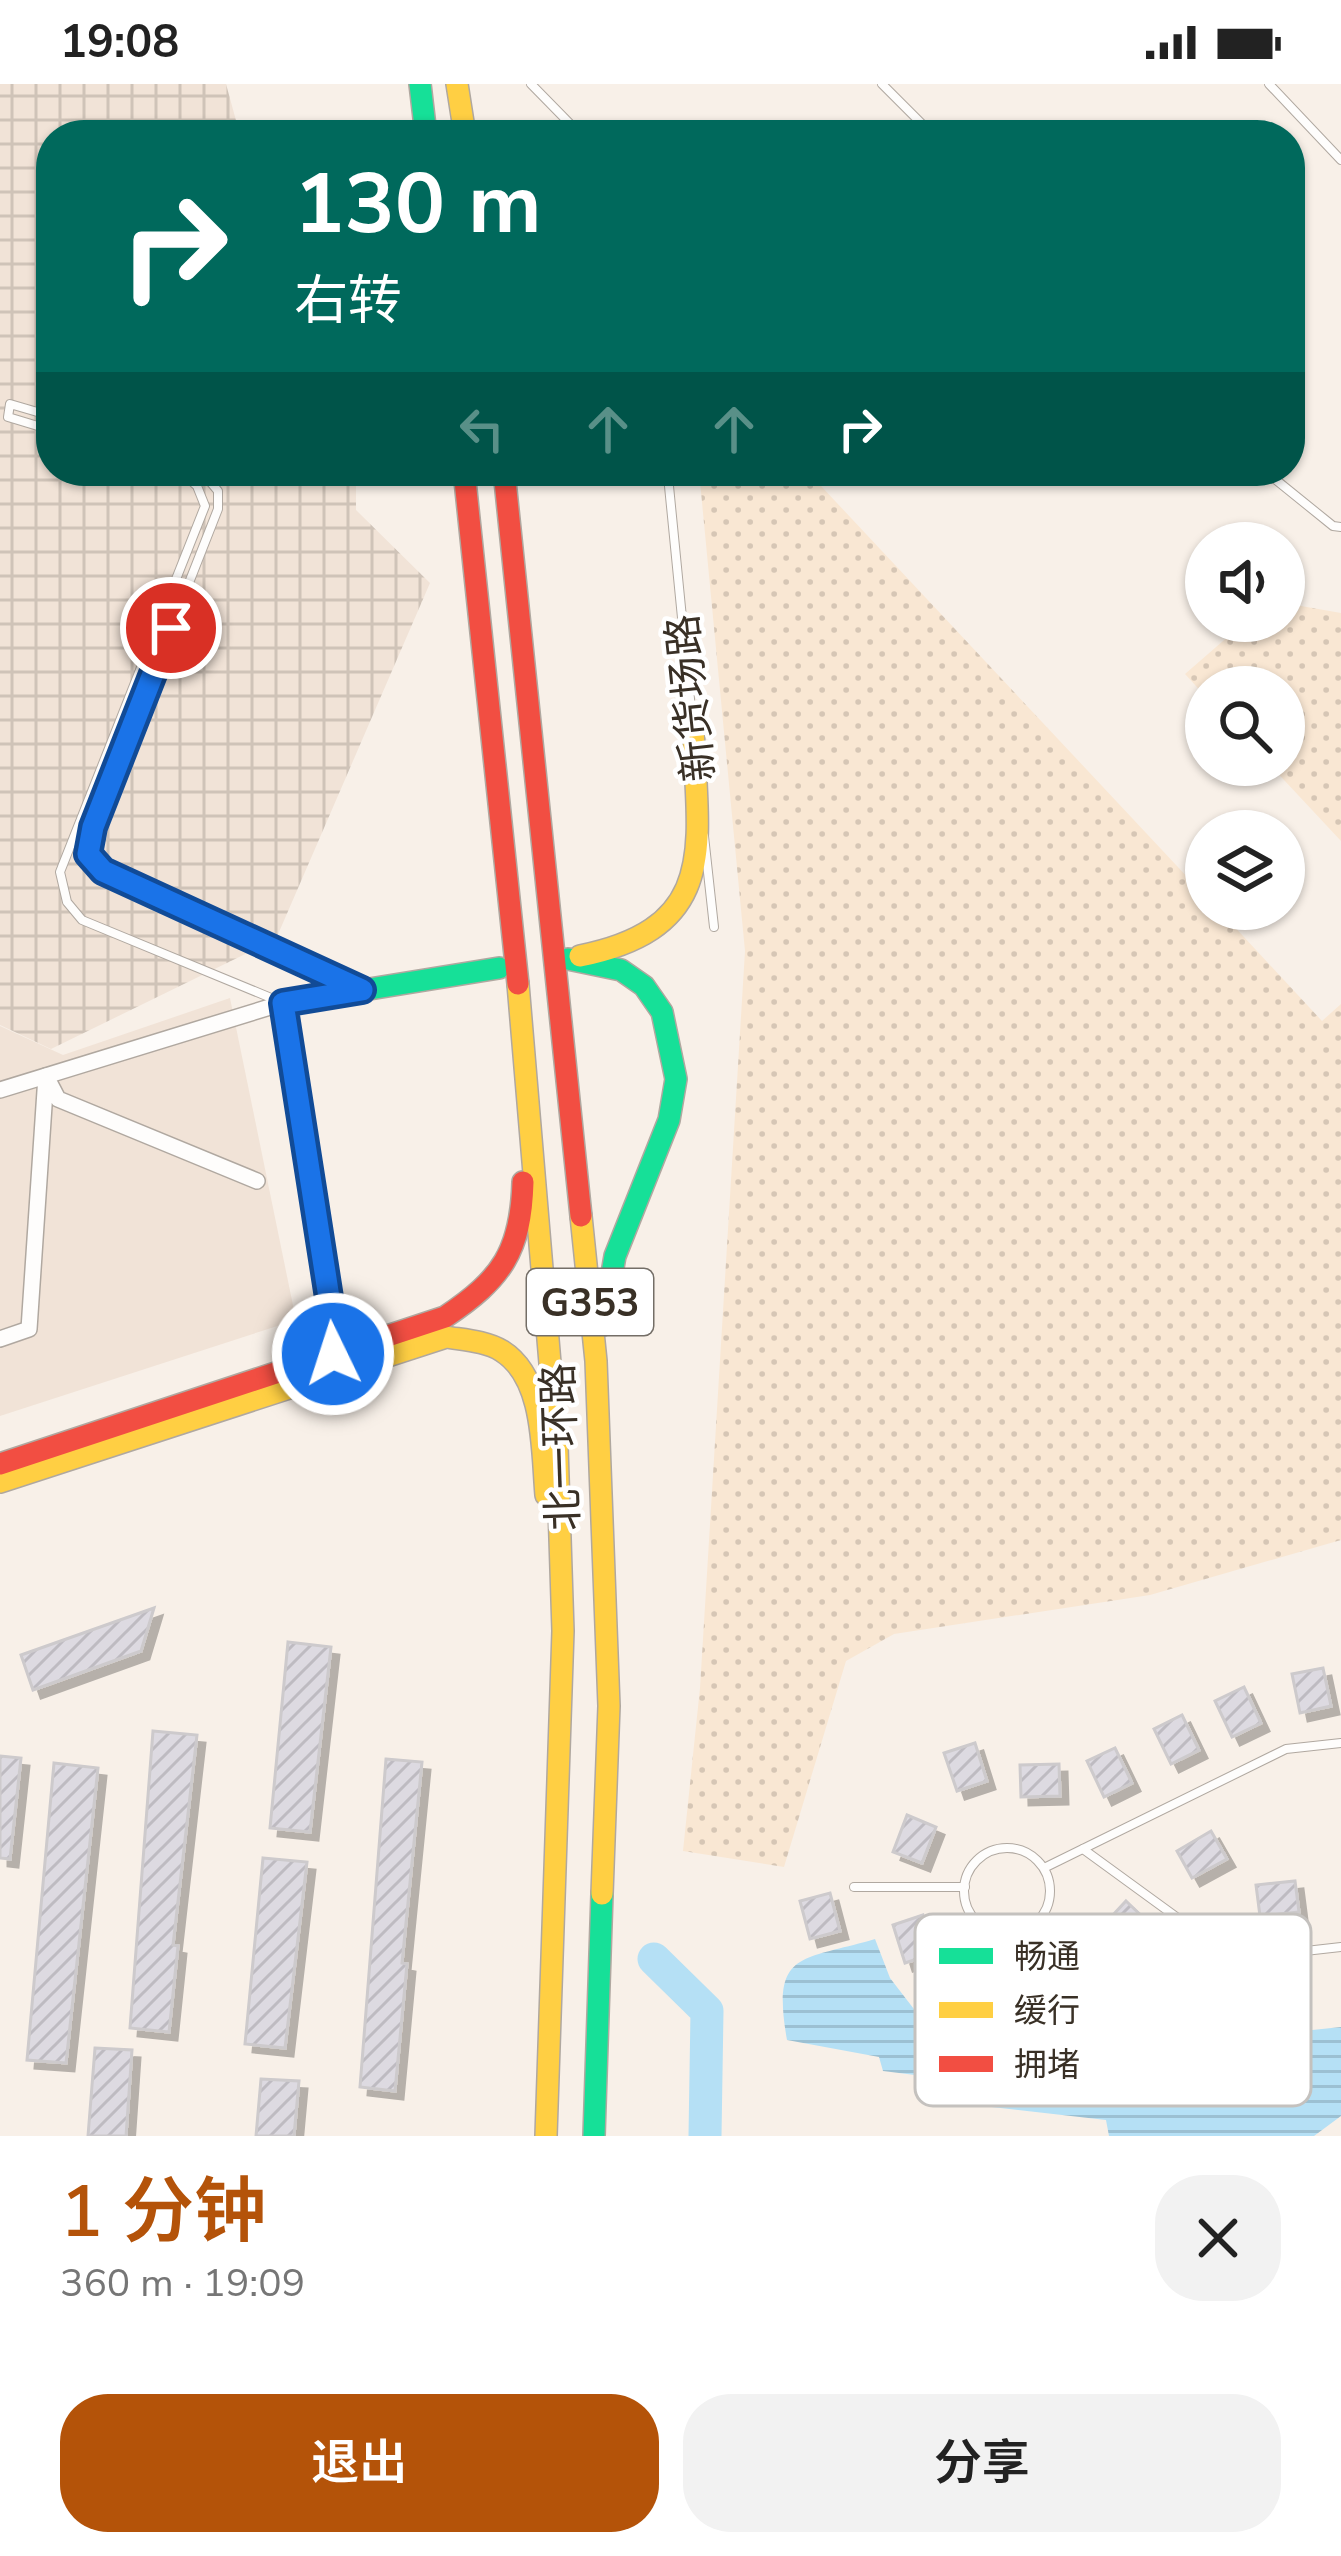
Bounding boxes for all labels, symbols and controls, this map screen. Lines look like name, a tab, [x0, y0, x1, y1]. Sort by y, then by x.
text: 19:08	[60, 12, 179, 73]
text: 130 m	[294, 147, 542, 262]
icon: right	[96, 168, 252, 324]
text: 右转	[294, 264, 402, 338]
icon: left	[449, 396, 515, 462]
icon: ahead	[575, 396, 641, 462]
icon: ahead	[701, 396, 767, 462]
icon: right	[827, 396, 893, 462]
map controls	[1185, 522, 1305, 930]
button: sound	[1185, 522, 1305, 642]
pin	[120, 577, 222, 679]
icon: arrive	[138, 595, 204, 661]
street label: 新货场路	[654, 611, 729, 784]
button: search	[1185, 666, 1305, 786]
button: layers	[1185, 810, 1305, 930]
road number: G353	[527, 1269, 653, 1335]
position arrow	[270, 1291, 396, 1417]
street label: 北一环路	[530, 1362, 593, 1532]
legend	[915, 1914, 1311, 2106]
text: 畅通	[1014, 1935, 1080, 1980]
text: 缓行	[1014, 1989, 1080, 2034]
text: 拥堵	[1014, 2043, 1080, 2088]
text: 1 分钟	[60, 2163, 266, 2261]
button: close	[1155, 2175, 1281, 2301]
text: 360 m · 19:09	[60, 2257, 305, 2310]
button: 退出	[60, 2394, 659, 2532]
button: 分享	[683, 2394, 1281, 2532]

